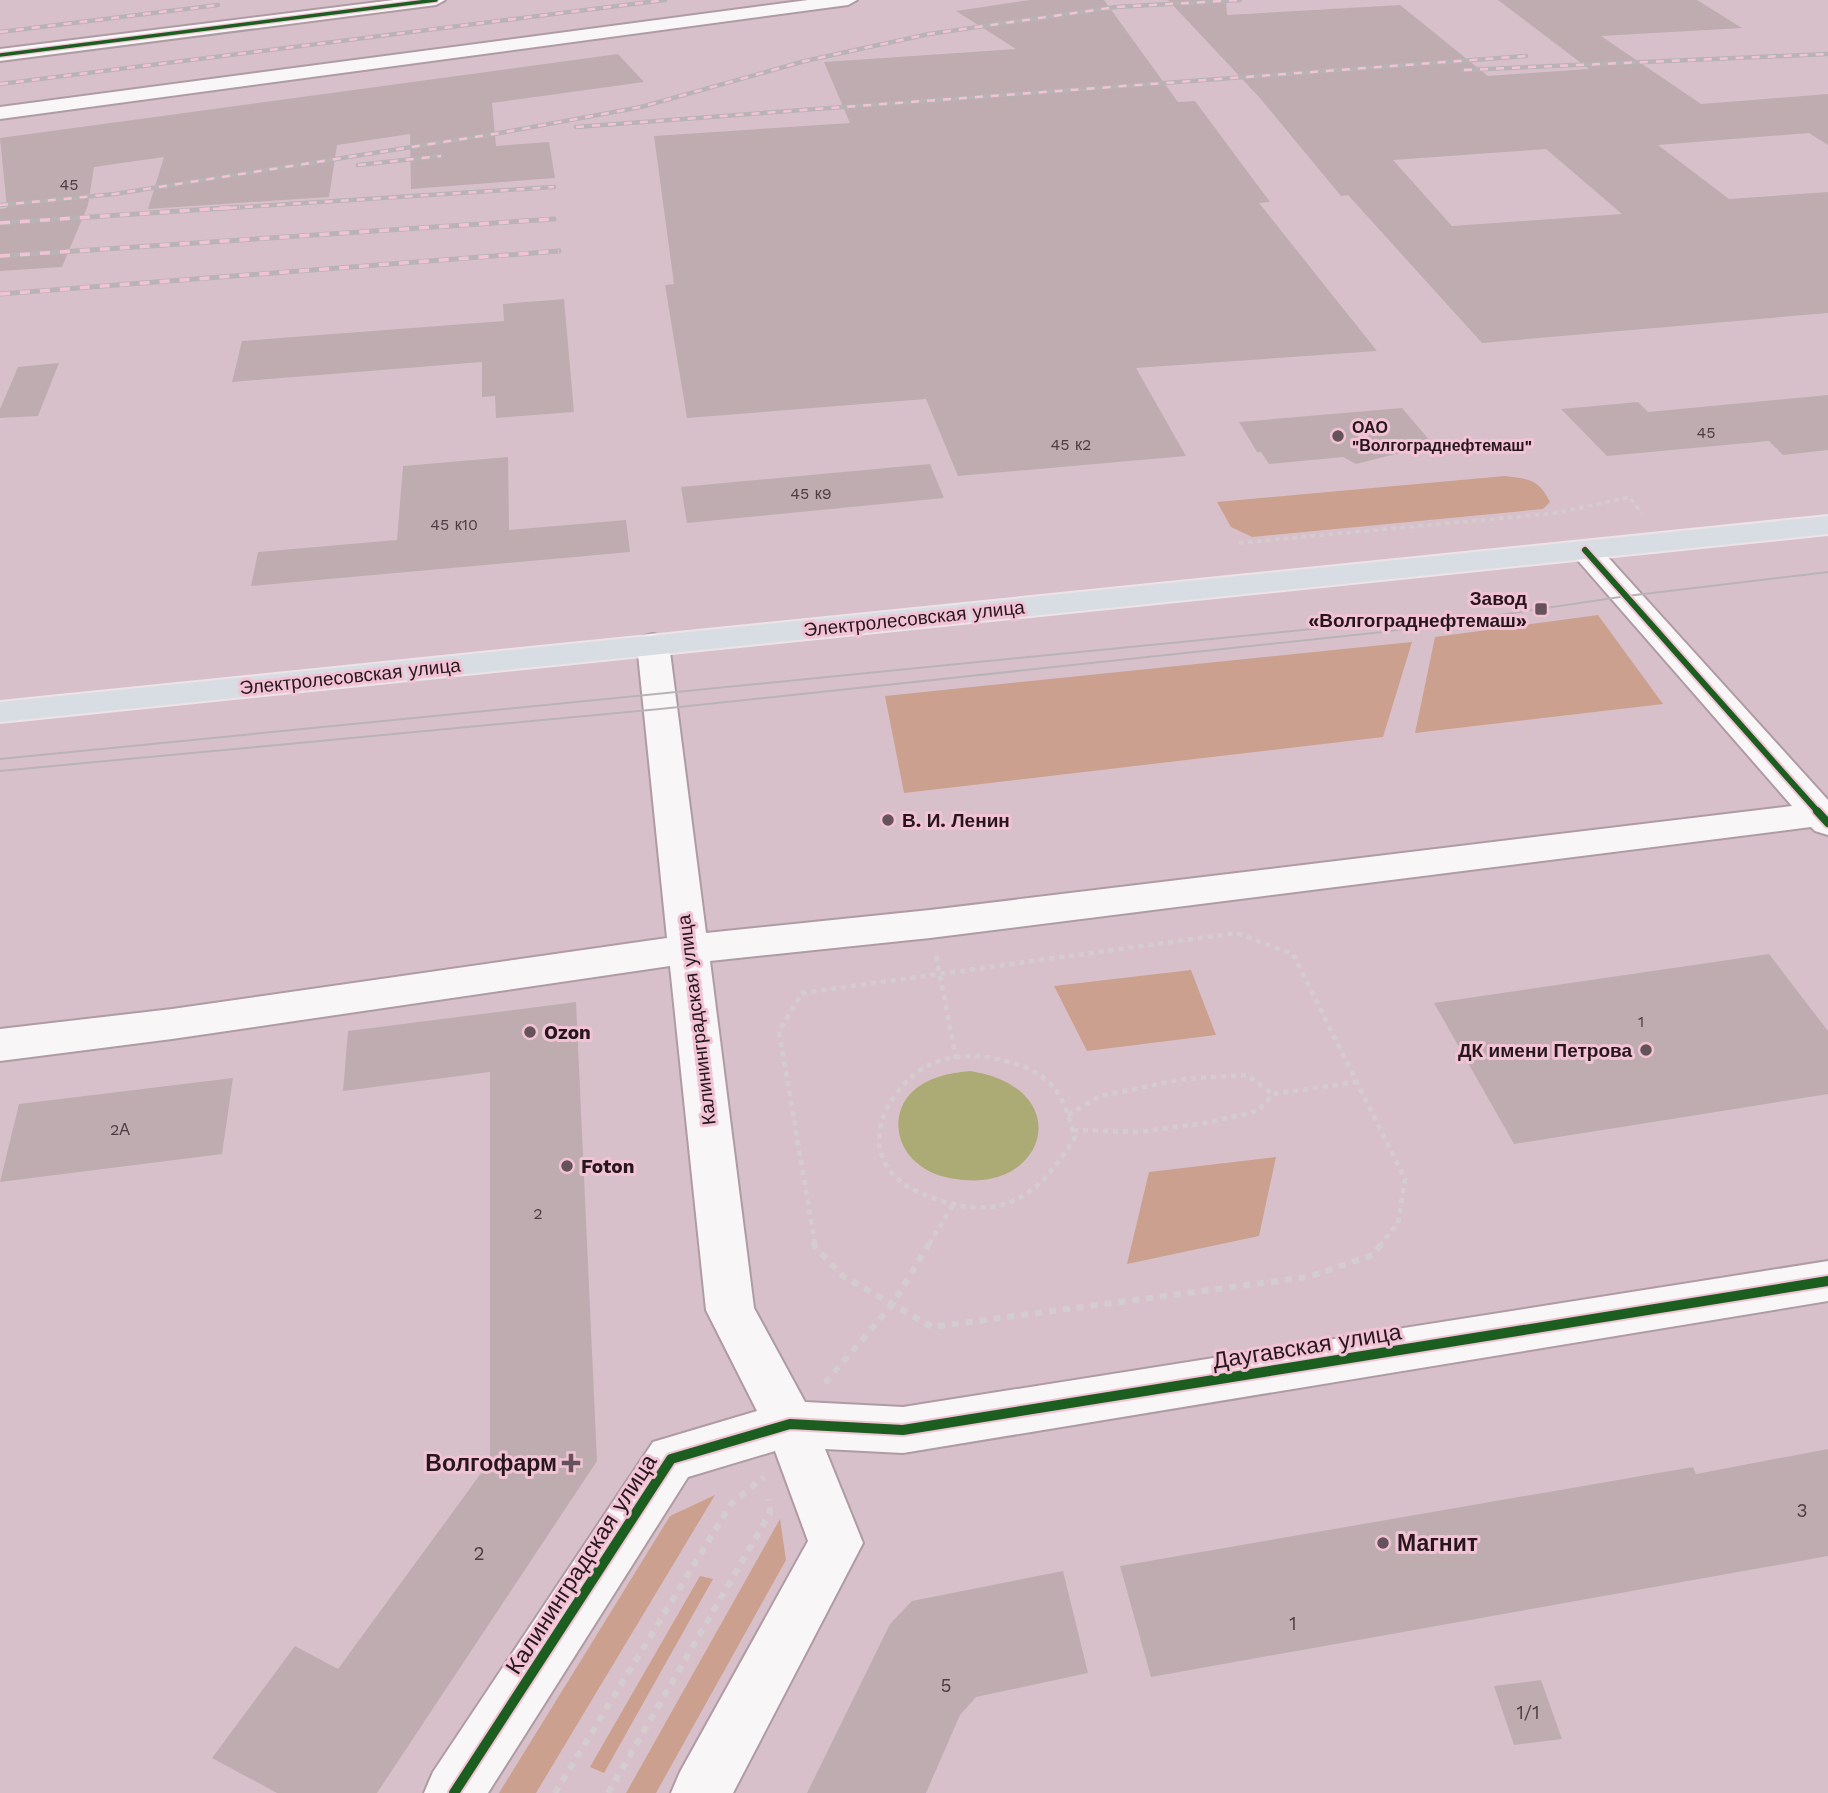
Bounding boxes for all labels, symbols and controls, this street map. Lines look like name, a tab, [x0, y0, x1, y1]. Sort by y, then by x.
house number: 45	[59, 175, 79, 194]
place label: ОАО "Волгограднефтемаш"	[1352, 418, 1532, 455]
house number: 45	[1696, 423, 1716, 442]
marker: ОАО "Волгограднефтемаш"	[1330, 428, 1346, 444]
house number: 45 к2	[1051, 435, 1091, 454]
house number: 45 к9	[790, 484, 832, 503]
house number: 45 к10	[430, 515, 478, 534]
place label: Завод «Волгограднефтемаш»	[1308, 587, 1527, 632]
street label: Электролесовская улица	[802, 595, 1026, 642]
marker: Завод «Волгограднефтемаш»	[1533, 601, 1549, 617]
street label: Электролесовская улица	[238, 653, 462, 700]
place label: В. И. Ленин	[902, 809, 1010, 832]
marker: В. И. Ленин	[880, 812, 896, 828]
street label: Калининградская улица	[672, 913, 721, 1126]
house number: 1	[1638, 1012, 1644, 1031]
place label: Ozon	[544, 1021, 591, 1044]
marker: Ozon	[522, 1024, 538, 1040]
place label: ДК имени Петрова	[1458, 1039, 1632, 1062]
marker: ДК имени Петрова	[1638, 1042, 1654, 1058]
house number: 2А	[110, 1120, 130, 1139]
place label: Foton	[581, 1155, 634, 1178]
marker: Foton	[559, 1158, 575, 1174]
house number: 2	[533, 1204, 543, 1223]
street label: Даугавская улица	[1211, 1318, 1404, 1375]
street label: Калининградская улица	[500, 1449, 663, 1679]
place label: Волгофарм	[425, 1450, 557, 1477]
marker: Волгофарм	[563, 1455, 579, 1471]
house number: 3	[1796, 1499, 1808, 1522]
place label: Магнит	[1397, 1530, 1478, 1557]
marker: Магнит	[1375, 1535, 1391, 1551]
house number: 2	[473, 1542, 485, 1565]
house number: 1	[1289, 1612, 1297, 1635]
house number: 5	[940, 1674, 952, 1697]
house number: 1/1	[1516, 1701, 1540, 1724]

